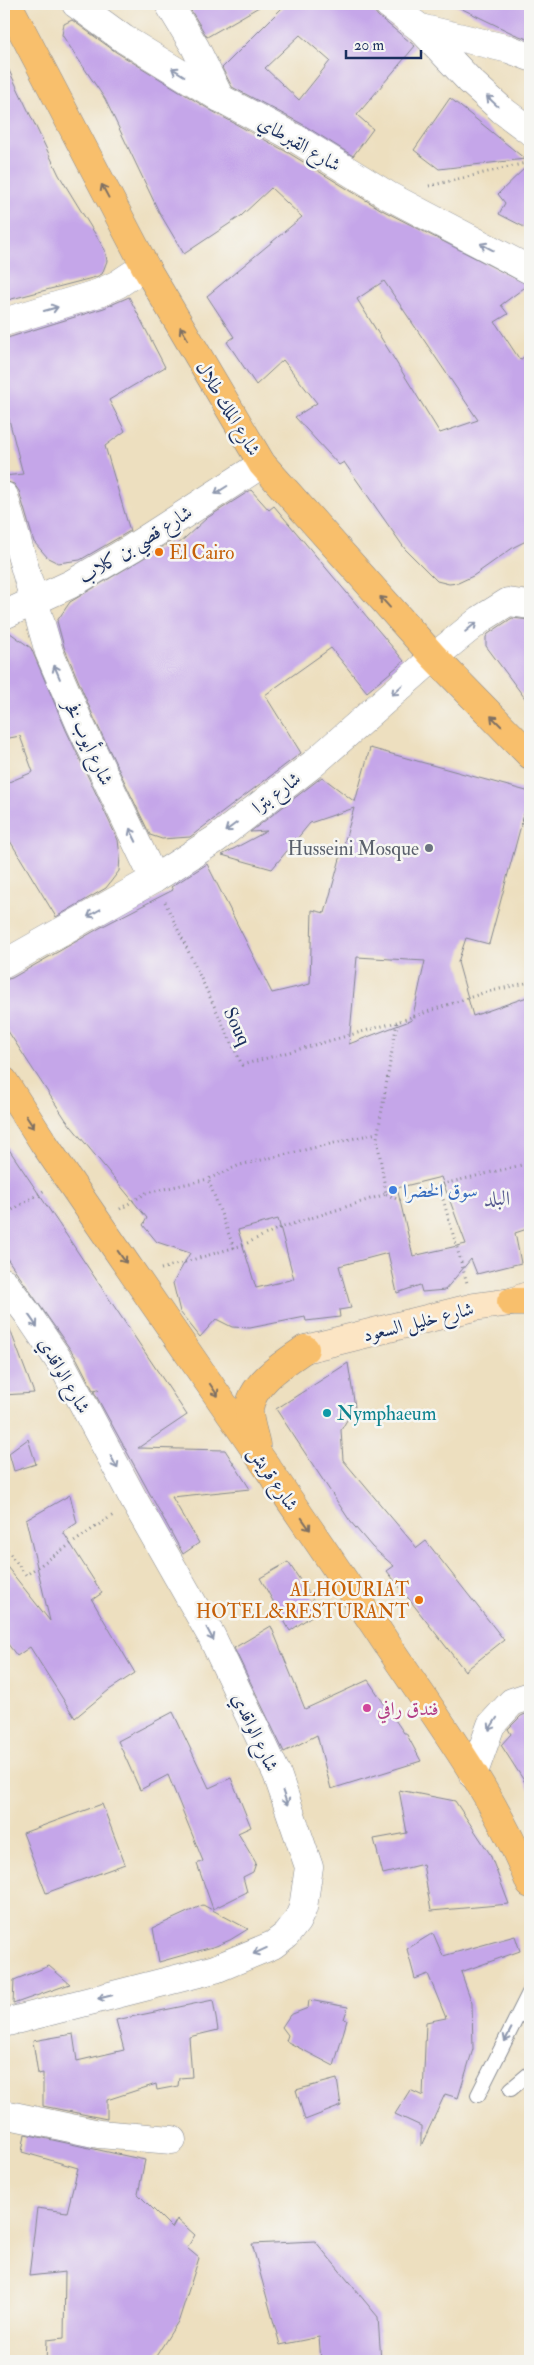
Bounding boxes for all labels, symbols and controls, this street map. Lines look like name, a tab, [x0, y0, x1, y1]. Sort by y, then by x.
scale bar	[346, 28, 422, 60]
text: 20 m	[354, 36, 384, 55]
one-way arrow	[172, 67, 186, 77]
one-way arrow	[485, 95, 498, 107]
street label: شارع القبرطاي	[252, 111, 345, 180]
one-way arrow	[100, 183, 110, 198]
one-way arrow	[480, 242, 495, 251]
one-way arrow	[42, 304, 58, 314]
one-way arrow	[179, 326, 189, 340]
street label: شارع الملك طلال	[188, 357, 266, 462]
one-way arrow	[215, 485, 229, 495]
street label: شارع قصي بن كلاب	[74, 500, 200, 594]
place label: El Cairo	[169, 541, 234, 565]
marker: El Cairo	[153, 546, 165, 558]
one-way arrow	[379, 596, 391, 609]
one-way arrow	[465, 621, 478, 632]
one-way arrow	[52, 665, 62, 680]
one-way arrow	[391, 684, 404, 696]
street label: شارع أيوب فخر	[54, 693, 119, 791]
one-way arrow	[490, 714, 502, 727]
street label: شارع بترا	[247, 767, 308, 821]
one-way arrow	[225, 821, 238, 832]
one-way arrow	[127, 828, 137, 843]
place label: Husseini Mosque	[288, 837, 419, 861]
marker: Husseini Mosque	[423, 842, 435, 854]
one-way arrow	[87, 909, 102, 918]
street label: Souq	[218, 1003, 256, 1049]
one-way arrow	[25, 1115, 35, 1129]
place label: سوق الخضرا	[403, 1179, 478, 1203]
marker: سوق الخضرا	[387, 1184, 399, 1196]
district label: البلد	[484, 1186, 510, 1211]
one-way arrow	[117, 1249, 127, 1263]
street label: شارع خليل السعود	[360, 1297, 477, 1350]
one-way arrow	[28, 1314, 38, 1328]
street label: شارع الواقدي	[30, 1333, 96, 1419]
one-way arrow	[209, 1383, 219, 1397]
place label: Nymphaeum	[337, 1402, 437, 1427]
marker: Nymphaeum	[321, 1407, 333, 1419]
street label: شارع قريش	[240, 1442, 304, 1517]
one-way arrow	[110, 1454, 119, 1469]
one-way arrow	[301, 1517, 311, 1531]
place label: ALHOURIAT HOTEL&RESTURANT	[196, 1578, 409, 1624]
marker: ALHOURIAT HOTEL&RESTURANT	[413, 1594, 425, 1606]
one-way arrow	[205, 1627, 215, 1642]
street label: شارع الواقدي	[224, 1689, 284, 1777]
place label: فندق رافي	[377, 1697, 439, 1724]
marker: فندق رافي	[361, 1702, 373, 1714]
one-way arrow	[487, 1716, 497, 1730]
one-way arrow	[281, 1790, 290, 1805]
one-way arrow	[253, 1947, 268, 1956]
one-way arrow	[97, 1993, 113, 2002]
one-way arrow	[503, 2027, 513, 2042]

